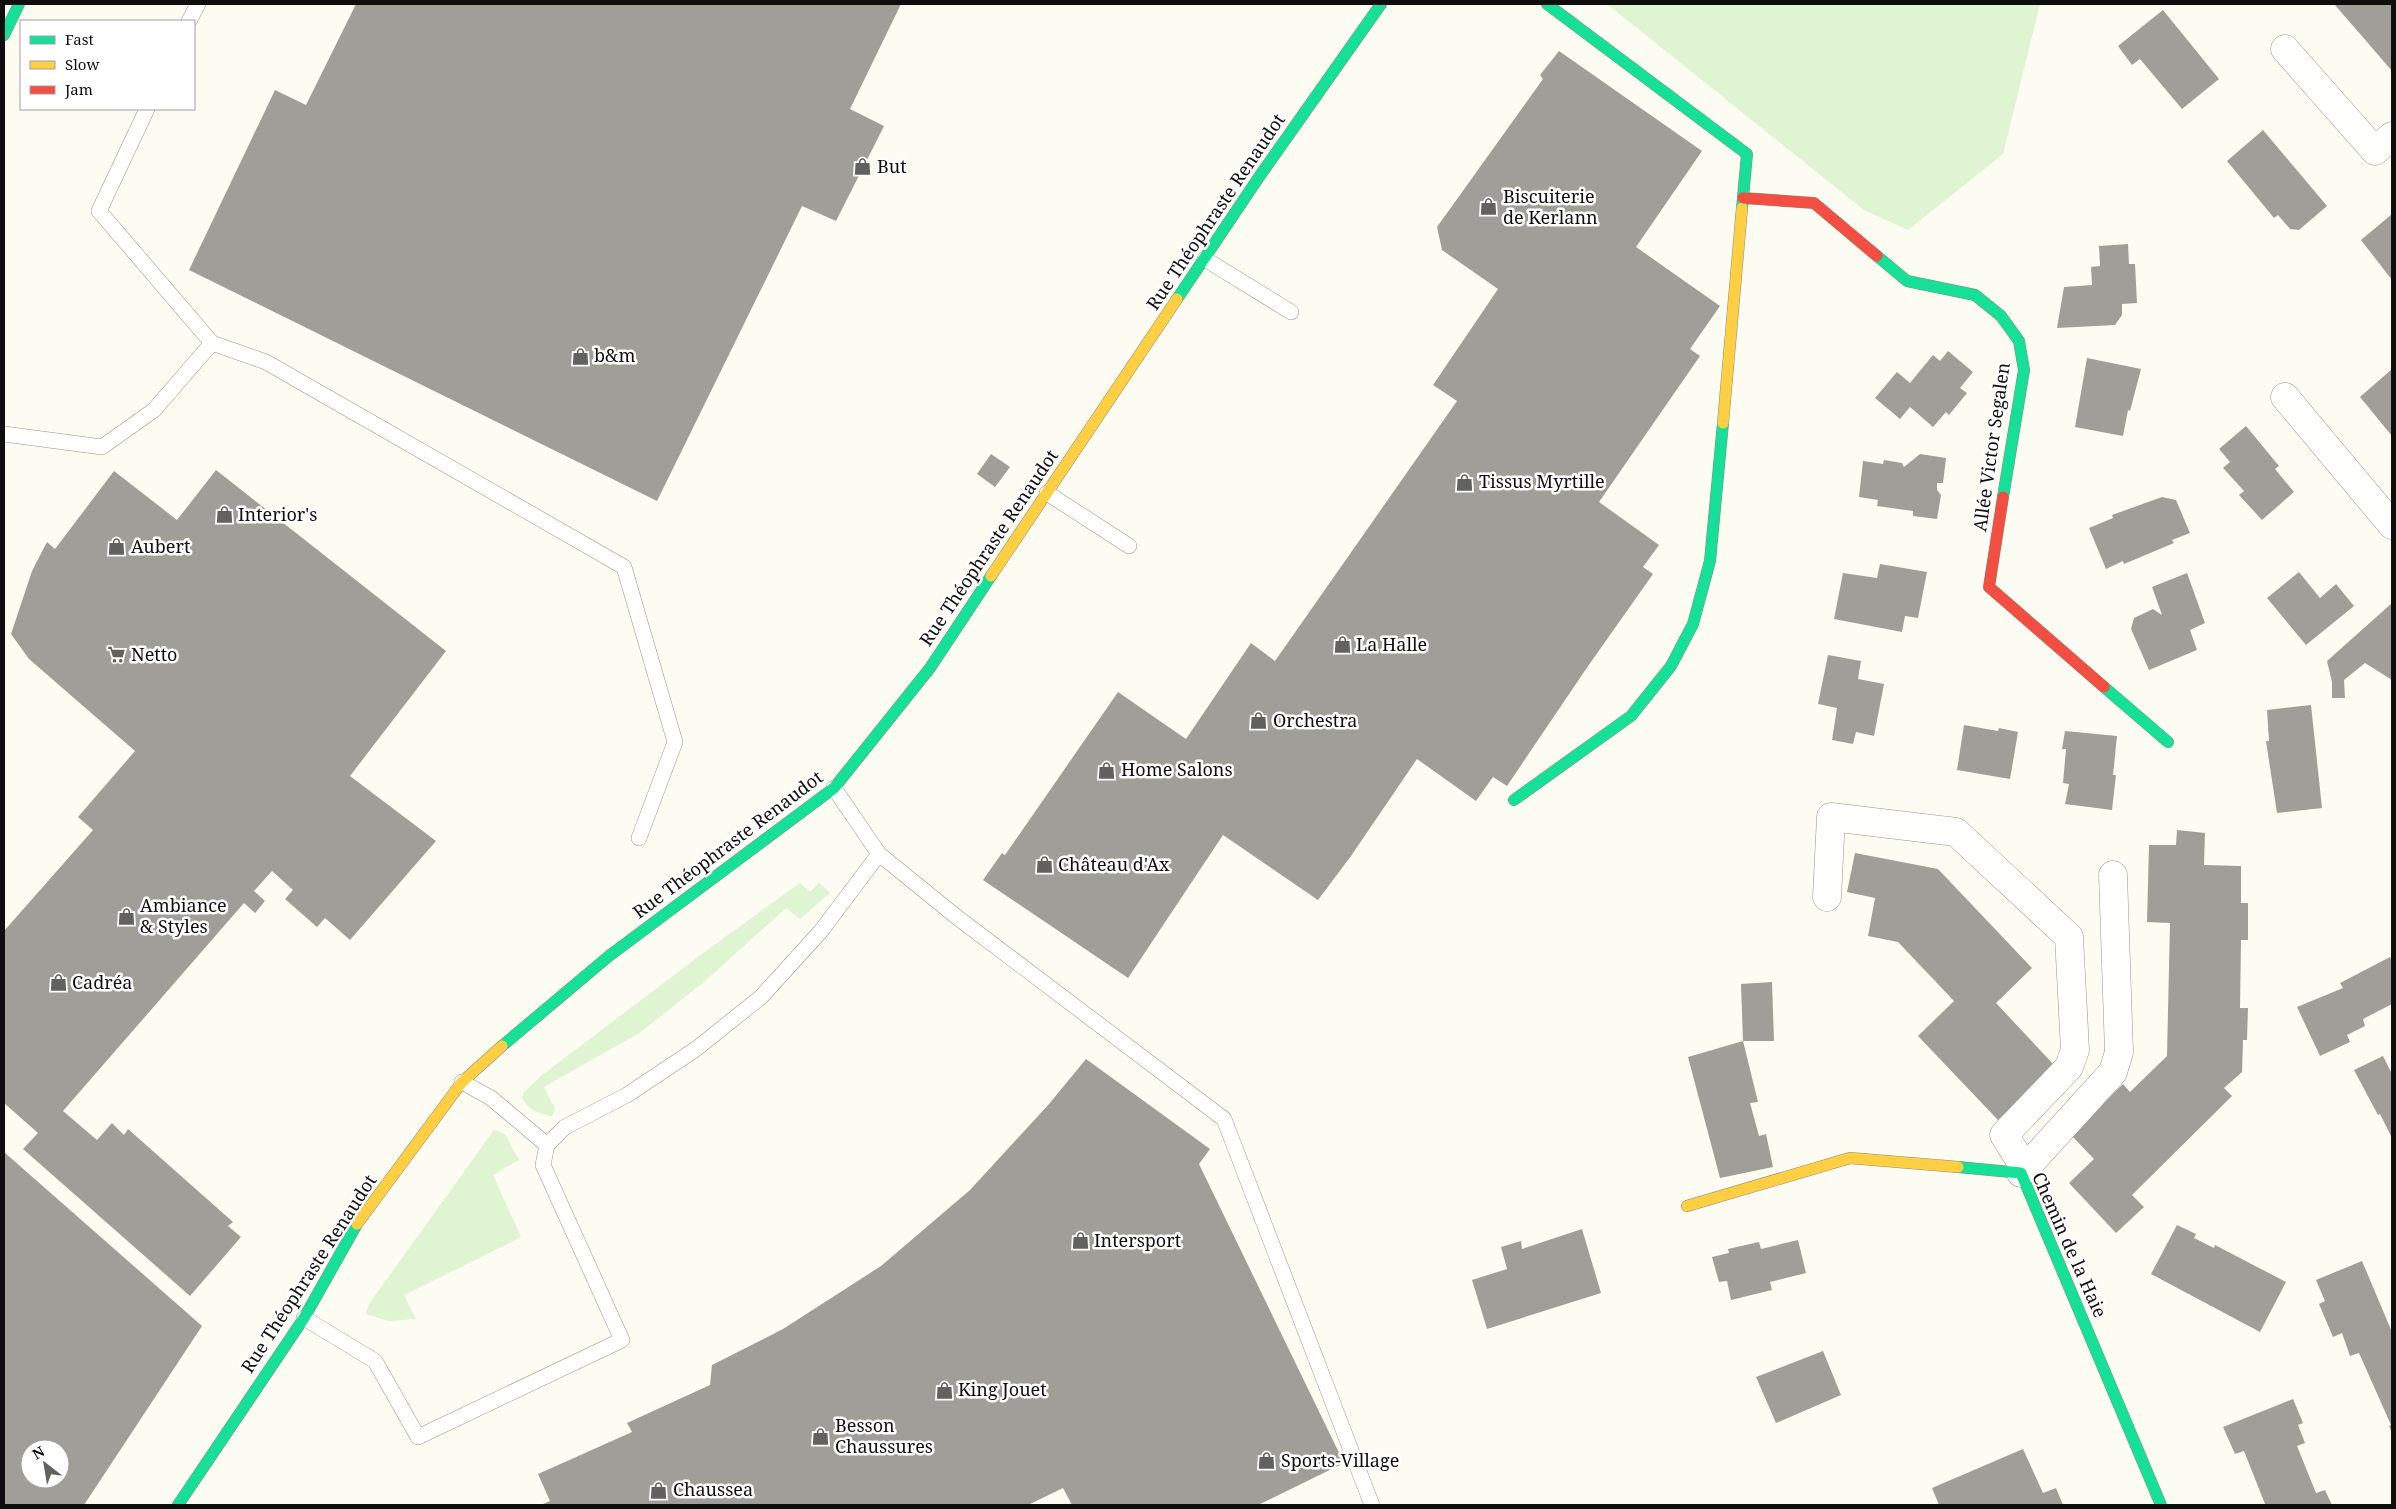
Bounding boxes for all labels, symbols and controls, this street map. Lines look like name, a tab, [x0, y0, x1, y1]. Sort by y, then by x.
legend	[20, 20, 195, 110]
text: Fast	[65, 29, 94, 49]
text: Slow	[65, 54, 99, 74]
text: Jam	[64, 79, 93, 99]
street label: Rue Théophraste Renaudot	[1140, 109, 1290, 314]
place label: But	[877, 154, 907, 178]
shop icon: But	[853, 157, 873, 177]
place label: Biscuiterie de Kerlann	[1503, 184, 1598, 229]
shop icon: Biscuiterie de Kerlann	[1479, 197, 1499, 217]
place label: b&m	[594, 343, 635, 367]
shop icon: b&m	[570, 346, 590, 366]
street label: Allée Victor Segalen	[1967, 360, 2015, 533]
street label: Rue Théophraste Renaudot	[913, 445, 1063, 650]
place label: Tissus Myrtille	[1479, 469, 1605, 493]
shop icon: Tissus Myrtille	[1455, 472, 1475, 492]
place label: Interior's	[238, 502, 317, 526]
shop icon: Interior's	[214, 505, 234, 525]
place label: Aubert	[131, 534, 190, 558]
shop icon: Aubert	[107, 537, 127, 557]
place label: La Halle	[1356, 632, 1427, 656]
shop icon: La Halle	[1332, 635, 1352, 655]
place label: Netto	[131, 642, 177, 666]
supermarket icon: Netto	[107, 645, 127, 665]
place label: Orchestra	[1273, 708, 1357, 732]
shop icon: Orchestra	[1249, 711, 1269, 731]
place label: Home Salons	[1121, 757, 1233, 781]
shop icon: Home Salons	[1097, 760, 1117, 780]
street label: Rue Théophraste Renaudot	[628, 765, 827, 924]
place label: Château d'Ax	[1058, 852, 1170, 876]
shop icon: Château d'Ax	[1034, 855, 1054, 875]
place label: Ambiance & Styles	[140, 893, 227, 938]
shop icon: Ambiance & Styles	[116, 906, 136, 926]
place label: Cadréa	[72, 970, 132, 994]
shop icon: Cadréa	[48, 973, 68, 993]
street label: Chemin de la Haie	[2027, 1168, 2113, 1321]
street label: Rue Théophraste Renaudot	[235, 1170, 381, 1377]
place label: Intersport	[1094, 1228, 1181, 1252]
shop icon: Intersport	[1070, 1231, 1090, 1251]
place label: King Jouet	[958, 1377, 1047, 1401]
shop icon: King Jouet	[934, 1380, 954, 1400]
place label: Besson Chaussures	[835, 1413, 933, 1458]
shop icon: Besson Chaussures	[811, 1426, 831, 1446]
north arrow	[20, 1439, 70, 1489]
text: N	[28, 1441, 48, 1463]
place label: Sports-Village	[1281, 1448, 1399, 1472]
shop icon: Sports-Village	[1257, 1451, 1277, 1471]
place label: Chaussea	[673, 1477, 753, 1501]
shop icon: Chaussea	[649, 1480, 669, 1500]

